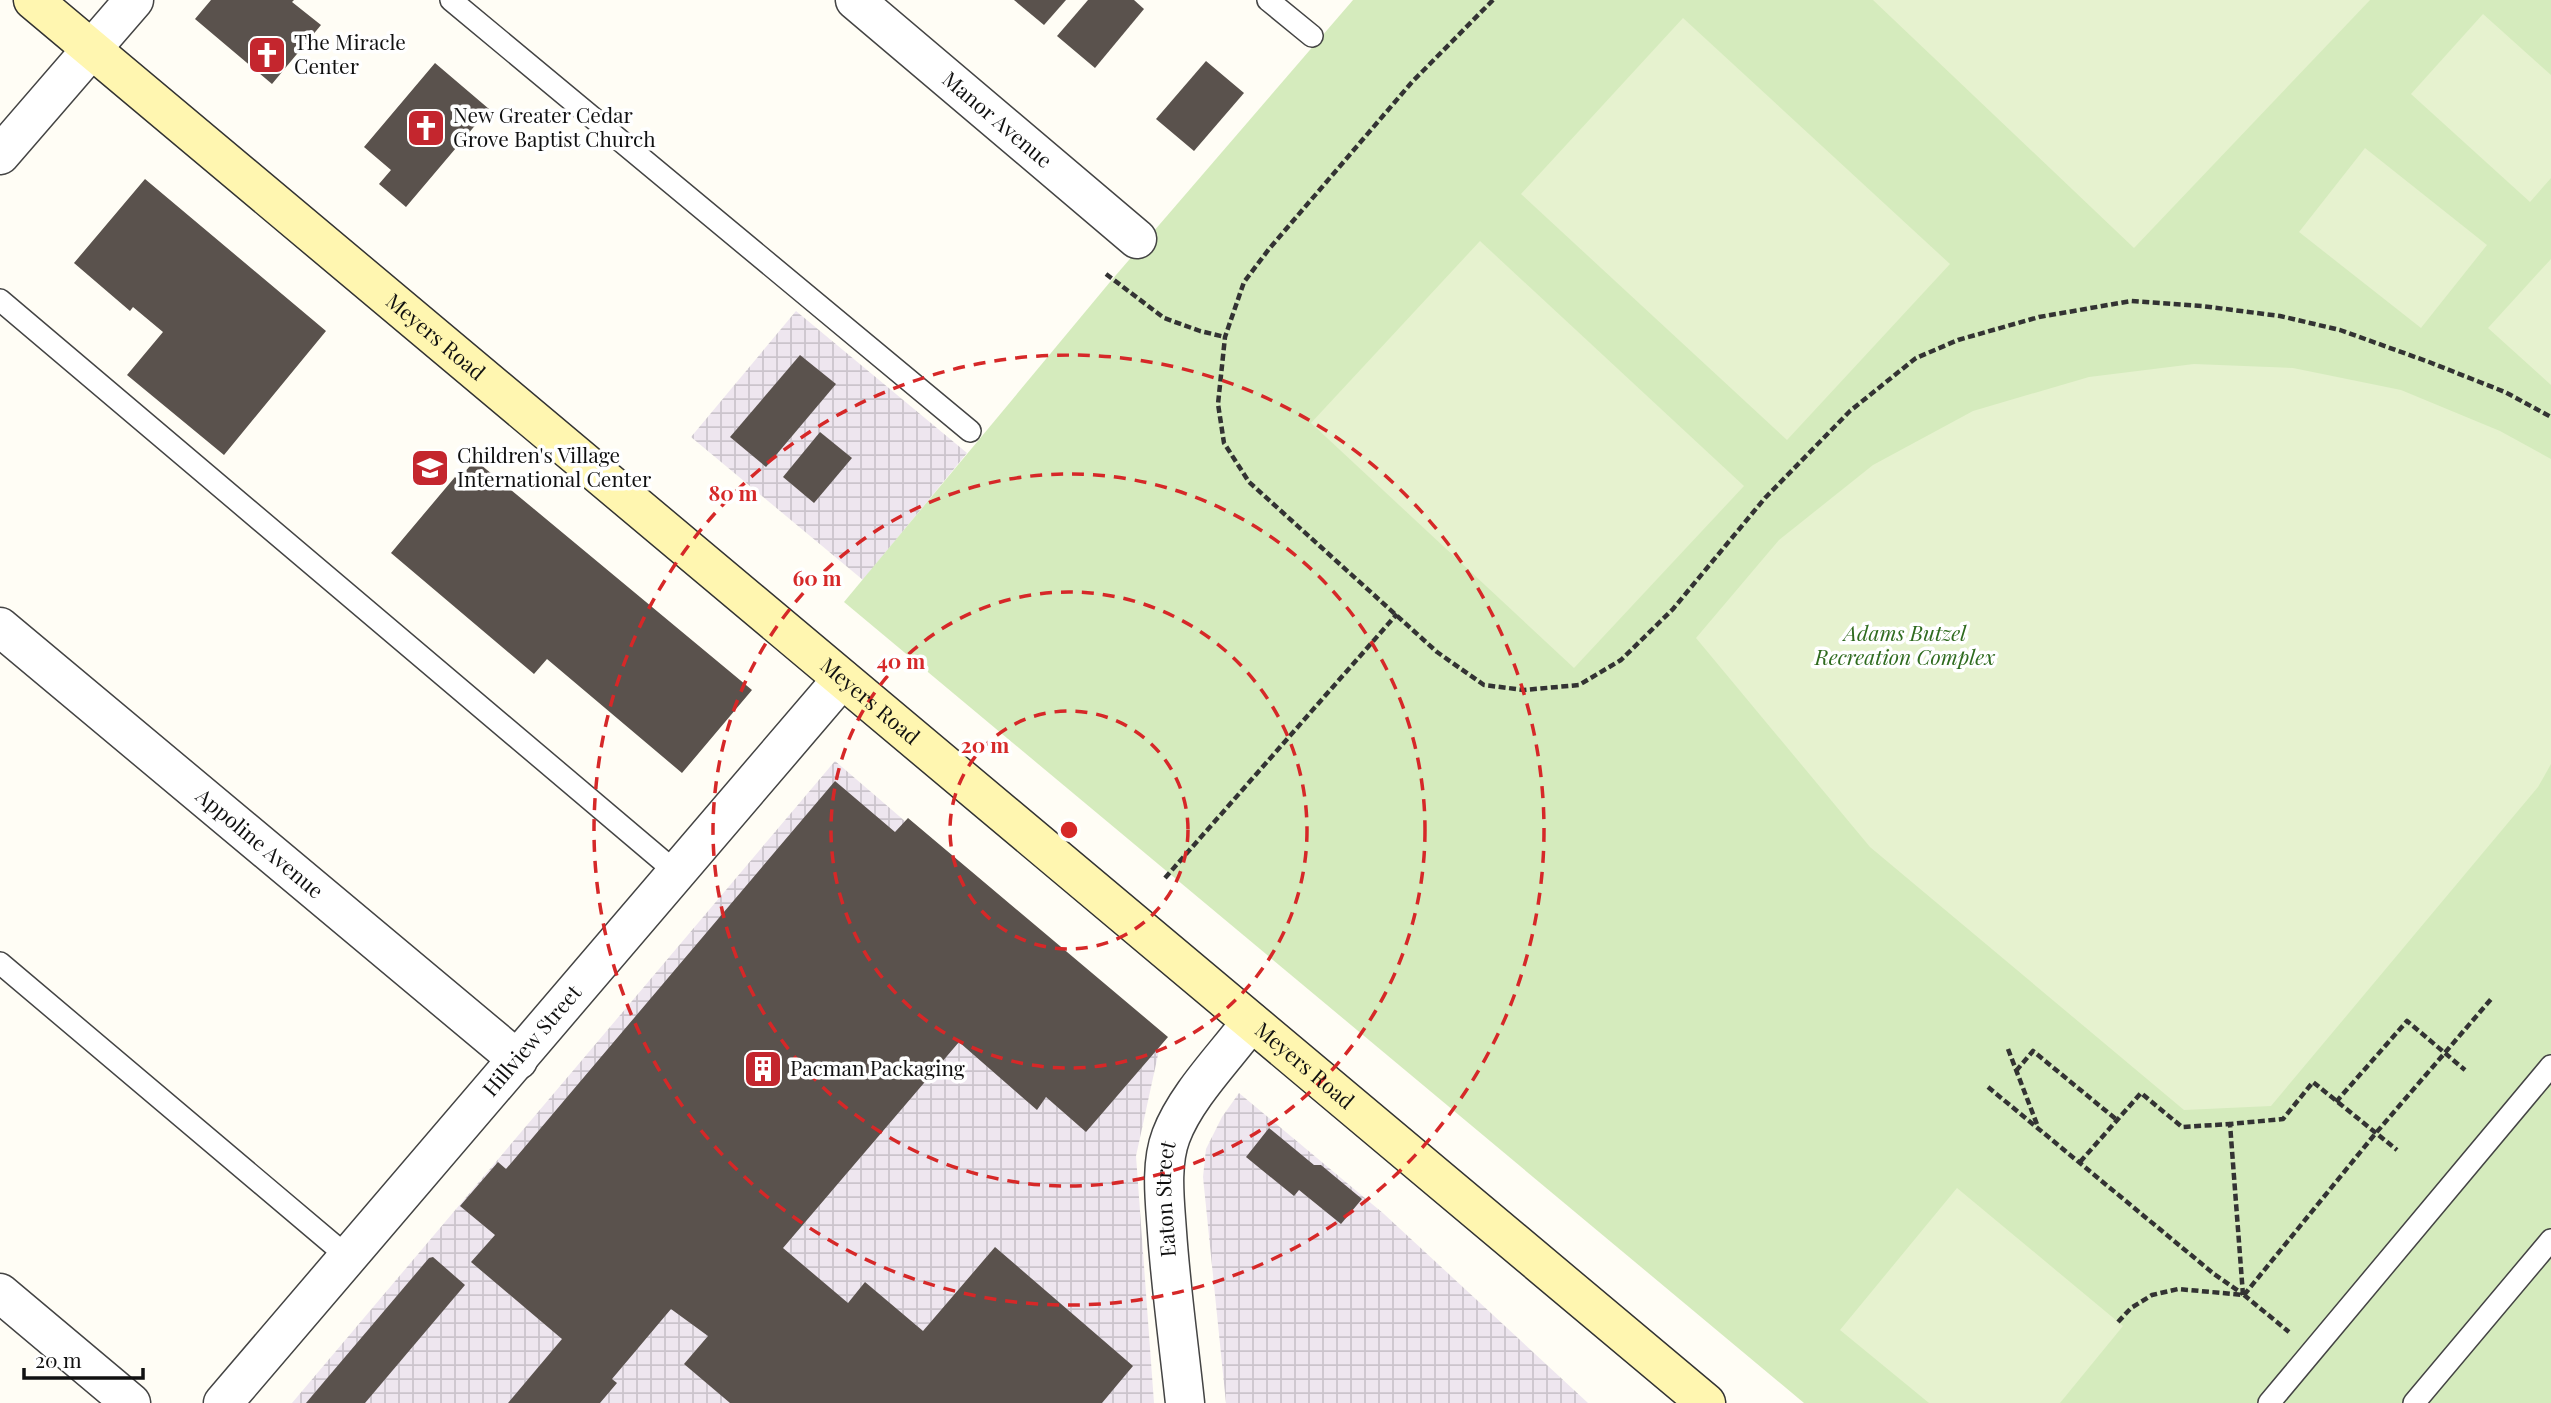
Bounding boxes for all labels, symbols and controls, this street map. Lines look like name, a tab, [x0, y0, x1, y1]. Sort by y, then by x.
place label: The Miracle Center	[294, 27, 406, 79]
church icon: The Miracle Center	[246, 34, 288, 76]
street label: Manor Avenue	[937, 64, 1059, 173]
place label: New Greater Cedar Grove Baptist Church	[453, 100, 656, 152]
church icon: New Greater Cedar Grove Baptist Church	[405, 107, 447, 149]
street label: Meyers Road	[381, 286, 492, 385]
place label: Children's Village International Center	[457, 440, 652, 492]
school or university icon: Children's Village International Center	[409, 447, 451, 489]
text: 80 m	[708, 478, 758, 506]
text: 60 m	[792, 563, 842, 591]
park label: Adams Butzel Recreation Complex	[1814, 618, 1995, 670]
text: 40 m	[877, 646, 925, 674]
street label: Meyers Road	[816, 650, 926, 750]
text: 20 m	[961, 730, 1009, 758]
street label: Appoline Avenue	[190, 780, 330, 904]
centre of rings	[1057, 818, 1081, 842]
street label: Hillview Street	[475, 978, 587, 1102]
street label: Meyers Road	[1250, 1015, 1361, 1114]
building icon: Pacman Packaging	[742, 1048, 784, 1090]
place label: Pacman Packaging	[790, 1053, 965, 1081]
street label: Eaton Street	[1148, 1137, 1181, 1258]
scale bar	[24, 1336, 144, 1380]
text: 20 m	[35, 1345, 82, 1373]

